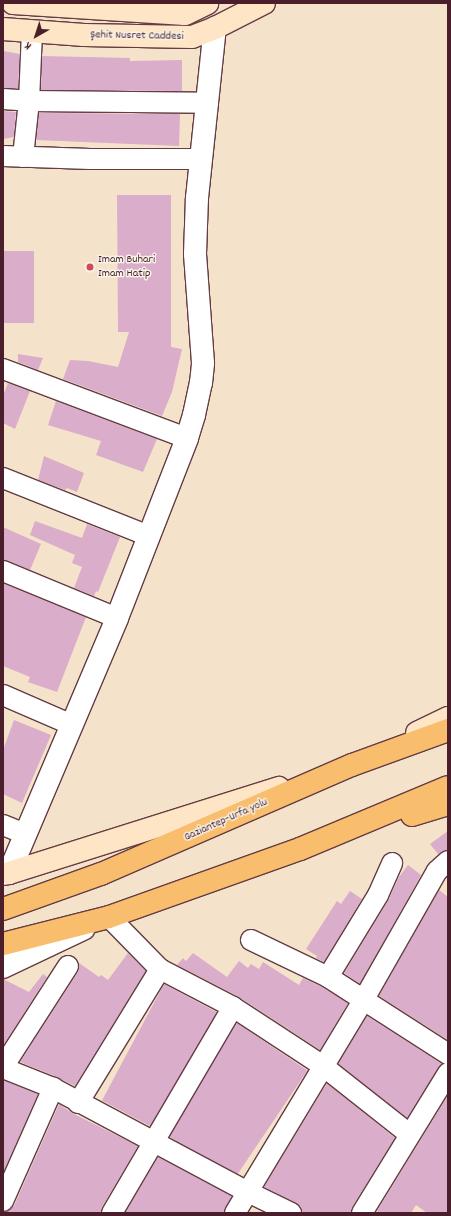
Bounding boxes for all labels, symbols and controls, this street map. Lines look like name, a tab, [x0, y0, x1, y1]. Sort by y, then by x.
north arrow	[16, 16, 56, 56]
street label: Şehit Nusret Caddesi	[90, 28, 184, 44]
text: K	[21, 38, 35, 53]
place label: Imam Buhari Imam Hatip	[98, 253, 155, 281]
marker: Imam Buhari Imam Hatip	[85, 262, 95, 272]
street label: Gaziantep-Urfa yolu	[182, 795, 270, 845]

